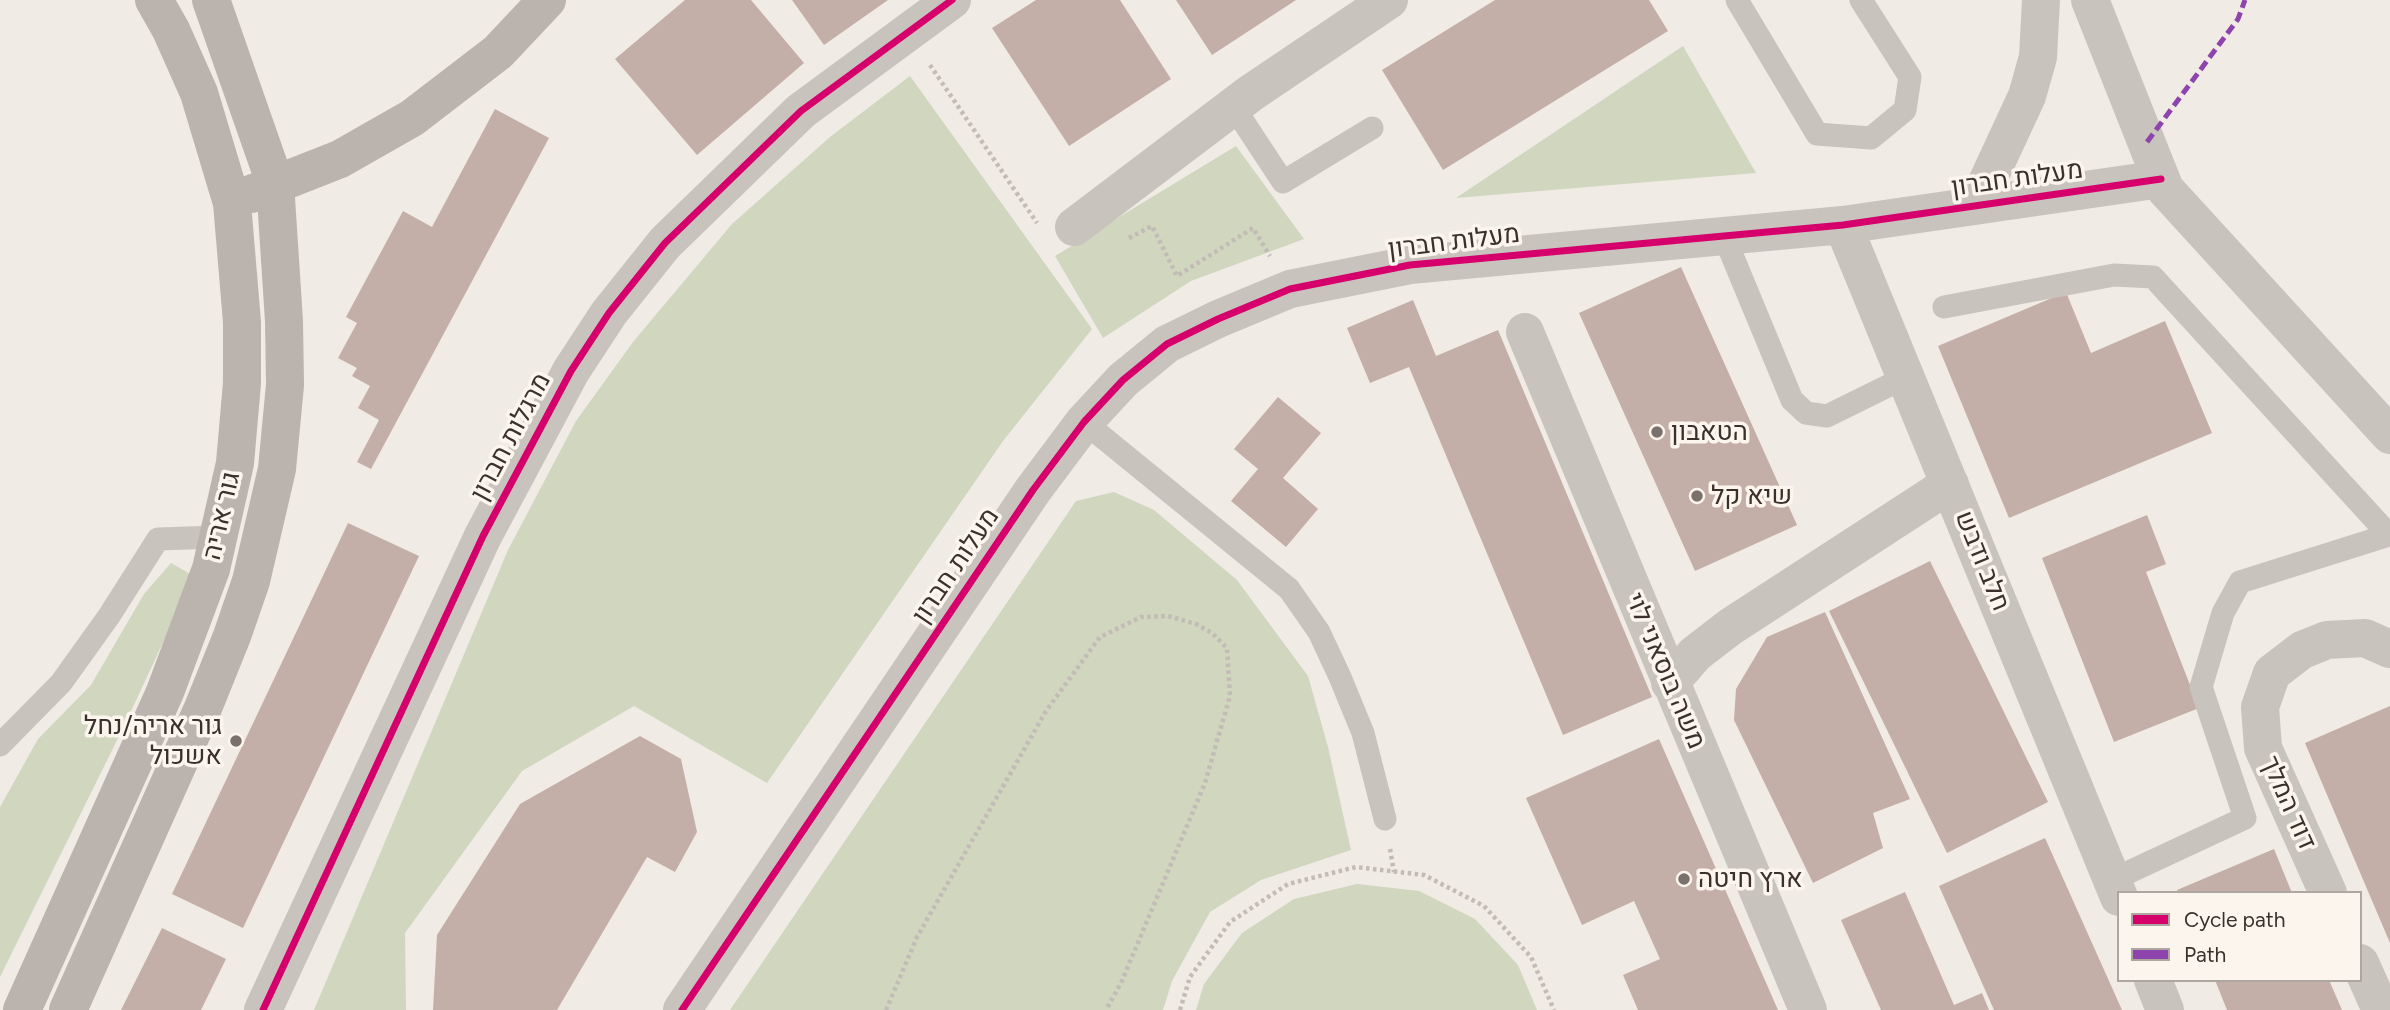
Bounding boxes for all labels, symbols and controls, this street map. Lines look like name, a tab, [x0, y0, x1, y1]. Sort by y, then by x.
street label: מעלות חברון	[1949, 154, 2085, 204]
street label: מעלות חברון	[1386, 218, 1522, 266]
street label: מרגלות חברון	[464, 368, 558, 506]
place label: הטאבון	[1671, 416, 1748, 448]
marker: הטאבון	[1649, 424, 1665, 440]
street label: גור אריה	[197, 469, 247, 563]
place label: שיא קל	[1711, 480, 1792, 512]
marker: שיא קל	[1689, 488, 1705, 504]
street label: מעלות חברון	[906, 502, 1006, 630]
street label: חלב ודבש	[1948, 507, 2016, 615]
street label: משה בוסאני לוי	[1618, 588, 1712, 754]
place label: גור אריה/נחל אשכול	[84, 710, 222, 772]
marker: גור אריה/נחל אשכול	[228, 733, 244, 749]
street label: דוד המלך	[2254, 751, 2322, 855]
place label: ארץ חיטה	[1698, 863, 1803, 895]
marker: ארץ חיטה	[1676, 871, 1692, 887]
legend	[2117, 891, 2362, 982]
text: Cycle path	[2184, 907, 2285, 932]
text: Path	[2184, 942, 2226, 967]

